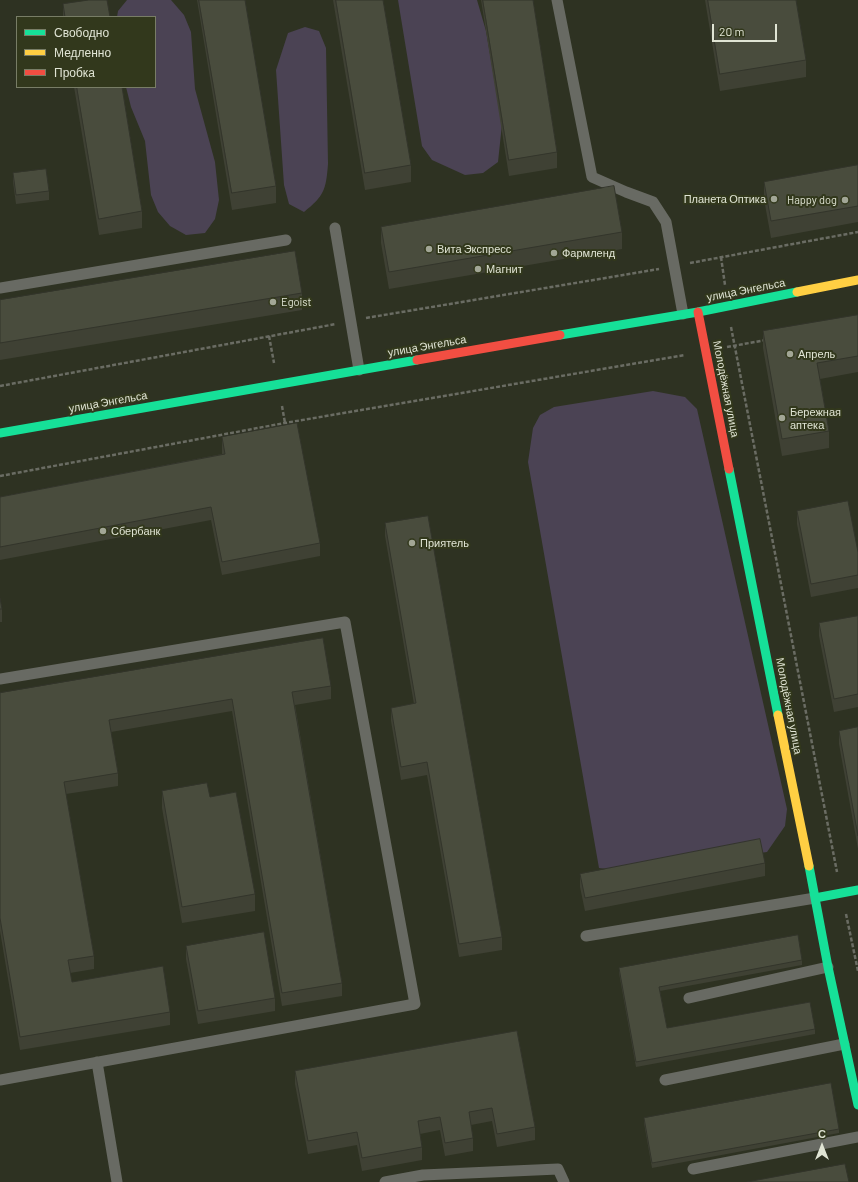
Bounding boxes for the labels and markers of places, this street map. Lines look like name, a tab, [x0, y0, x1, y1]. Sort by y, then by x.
place label: Планета Оптика	[684, 192, 766, 206]
place label: Happy dog	[787, 193, 837, 207]
marker: Планета Оптика	[769, 194, 779, 204]
marker: Happy dog	[840, 195, 850, 205]
place label: Вита Экспресс	[437, 242, 511, 256]
marker: Вита Экспресс	[424, 244, 434, 254]
place label: Фармленд	[562, 246, 615, 260]
marker: Фармленд	[549, 248, 559, 258]
place label: Магнит	[486, 262, 523, 276]
marker: Магнит	[473, 264, 483, 274]
place label: Egoist	[281, 295, 312, 309]
marker: Egoist	[268, 297, 278, 307]
place label: Апрель	[798, 347, 835, 361]
marker: Апрель	[785, 349, 795, 359]
place label: Бережная аптека	[790, 405, 841, 431]
marker: Бережная аптека	[777, 413, 787, 423]
place label: Сбербанк	[111, 524, 160, 538]
marker: Сбербанк	[98, 526, 108, 536]
place label: Приятель	[420, 536, 469, 550]
marker: Приятель	[407, 538, 417, 548]

